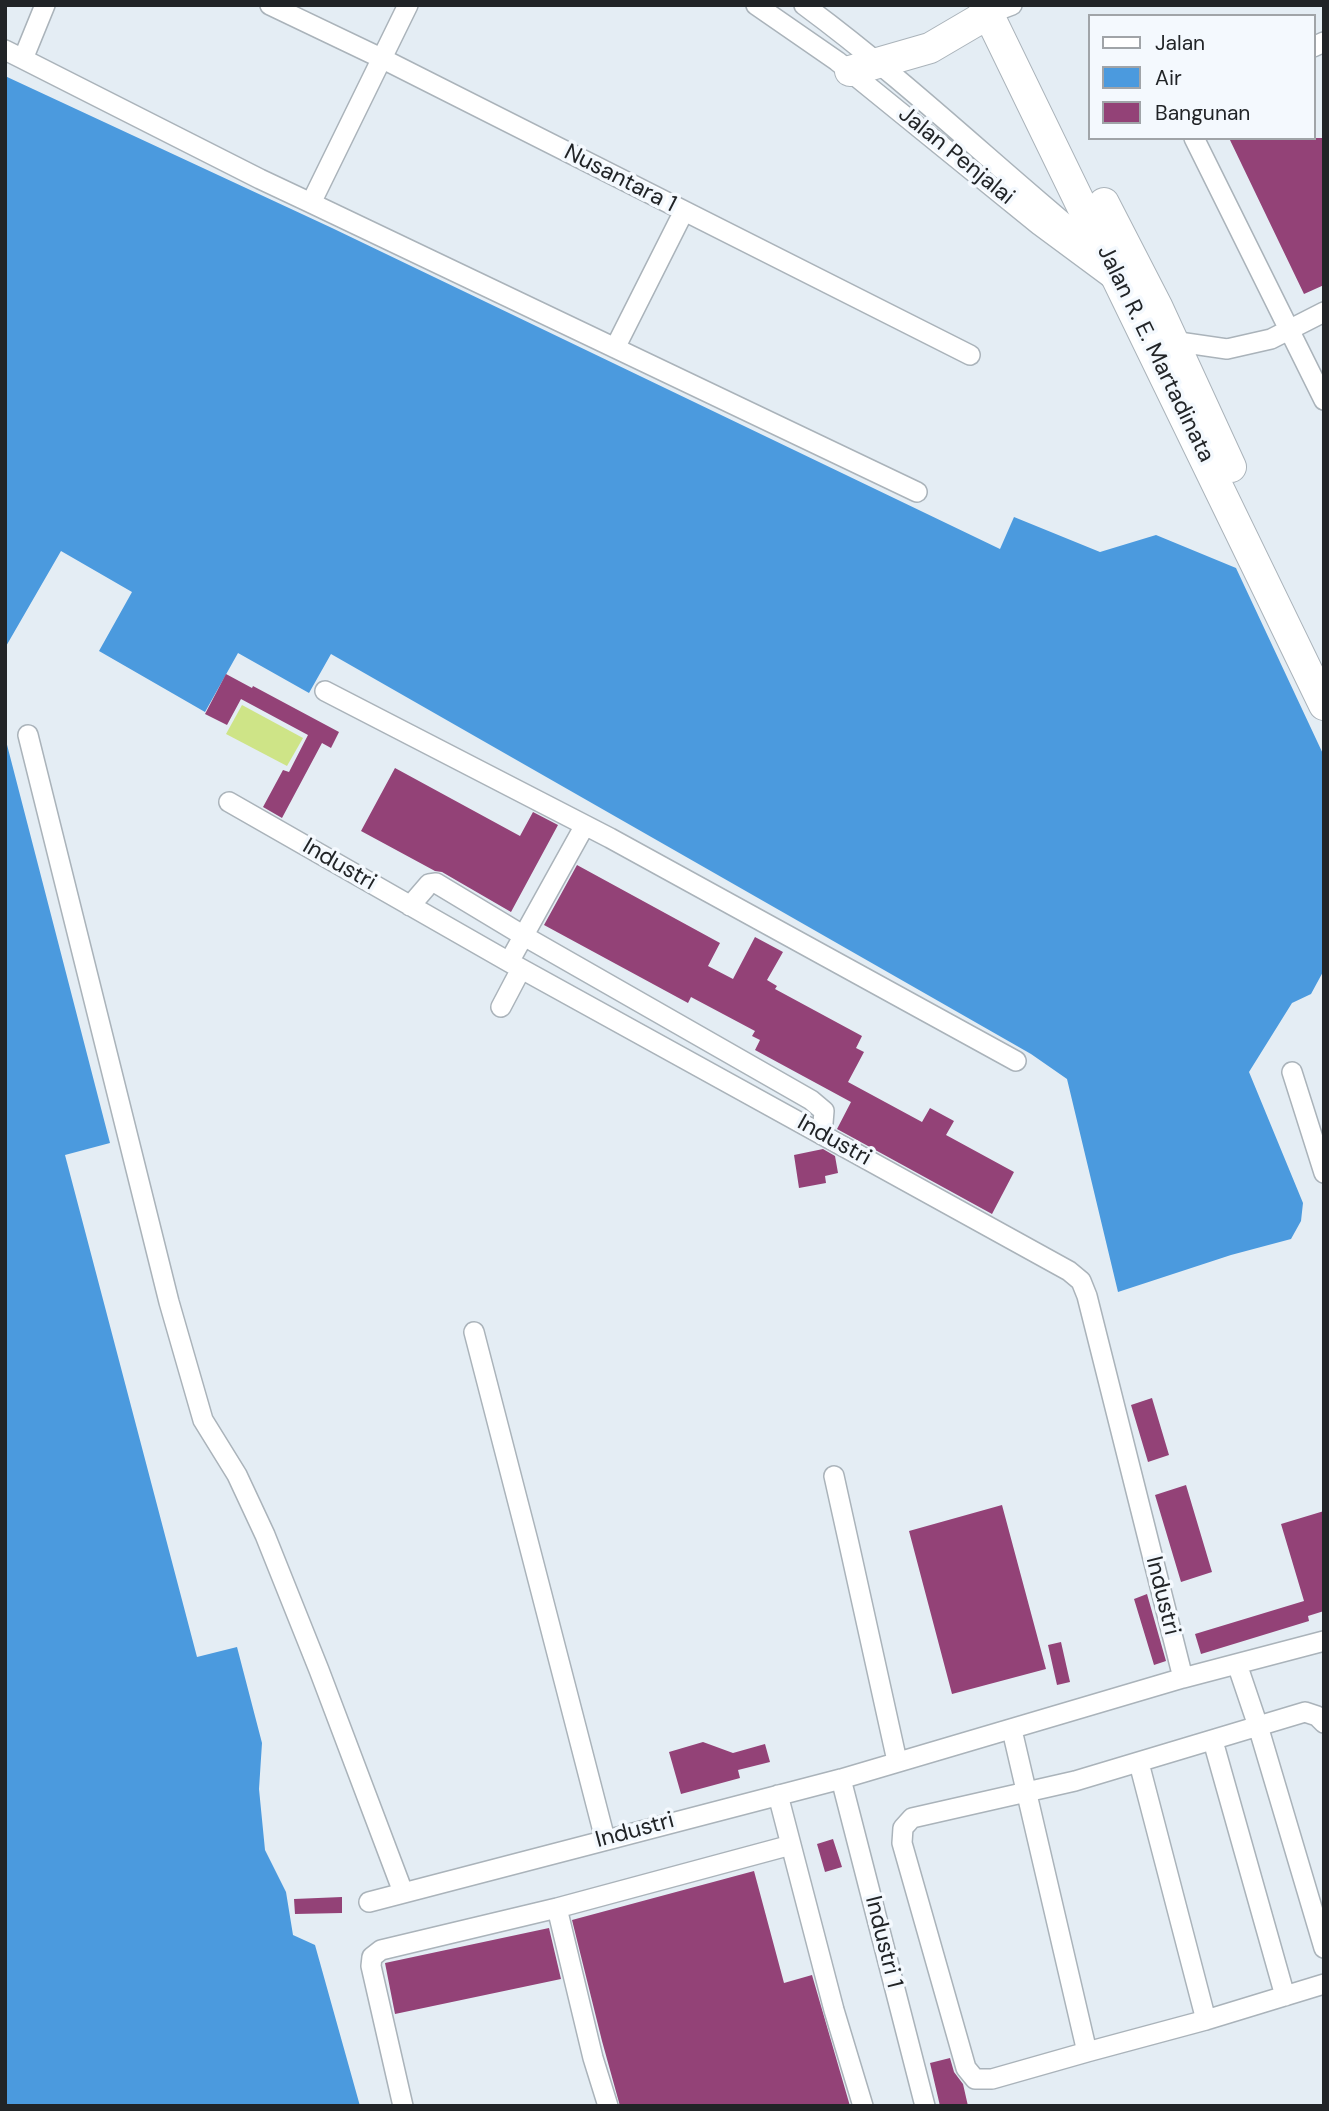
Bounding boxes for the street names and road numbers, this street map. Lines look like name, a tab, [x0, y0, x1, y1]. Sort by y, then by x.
street label: Jalan Penjalai	[892, 101, 1020, 211]
street label: Nusantara 1	[559, 139, 681, 219]
street label: Jalan R. E. Martadinata	[1090, 241, 1220, 467]
street label: Industri	[297, 833, 381, 897]
street label: Industri	[792, 1109, 876, 1173]
street label: Industri	[1139, 1554, 1185, 1638]
street label: Industri	[593, 1807, 677, 1855]
street label: Industri 1	[858, 1893, 908, 1991]

